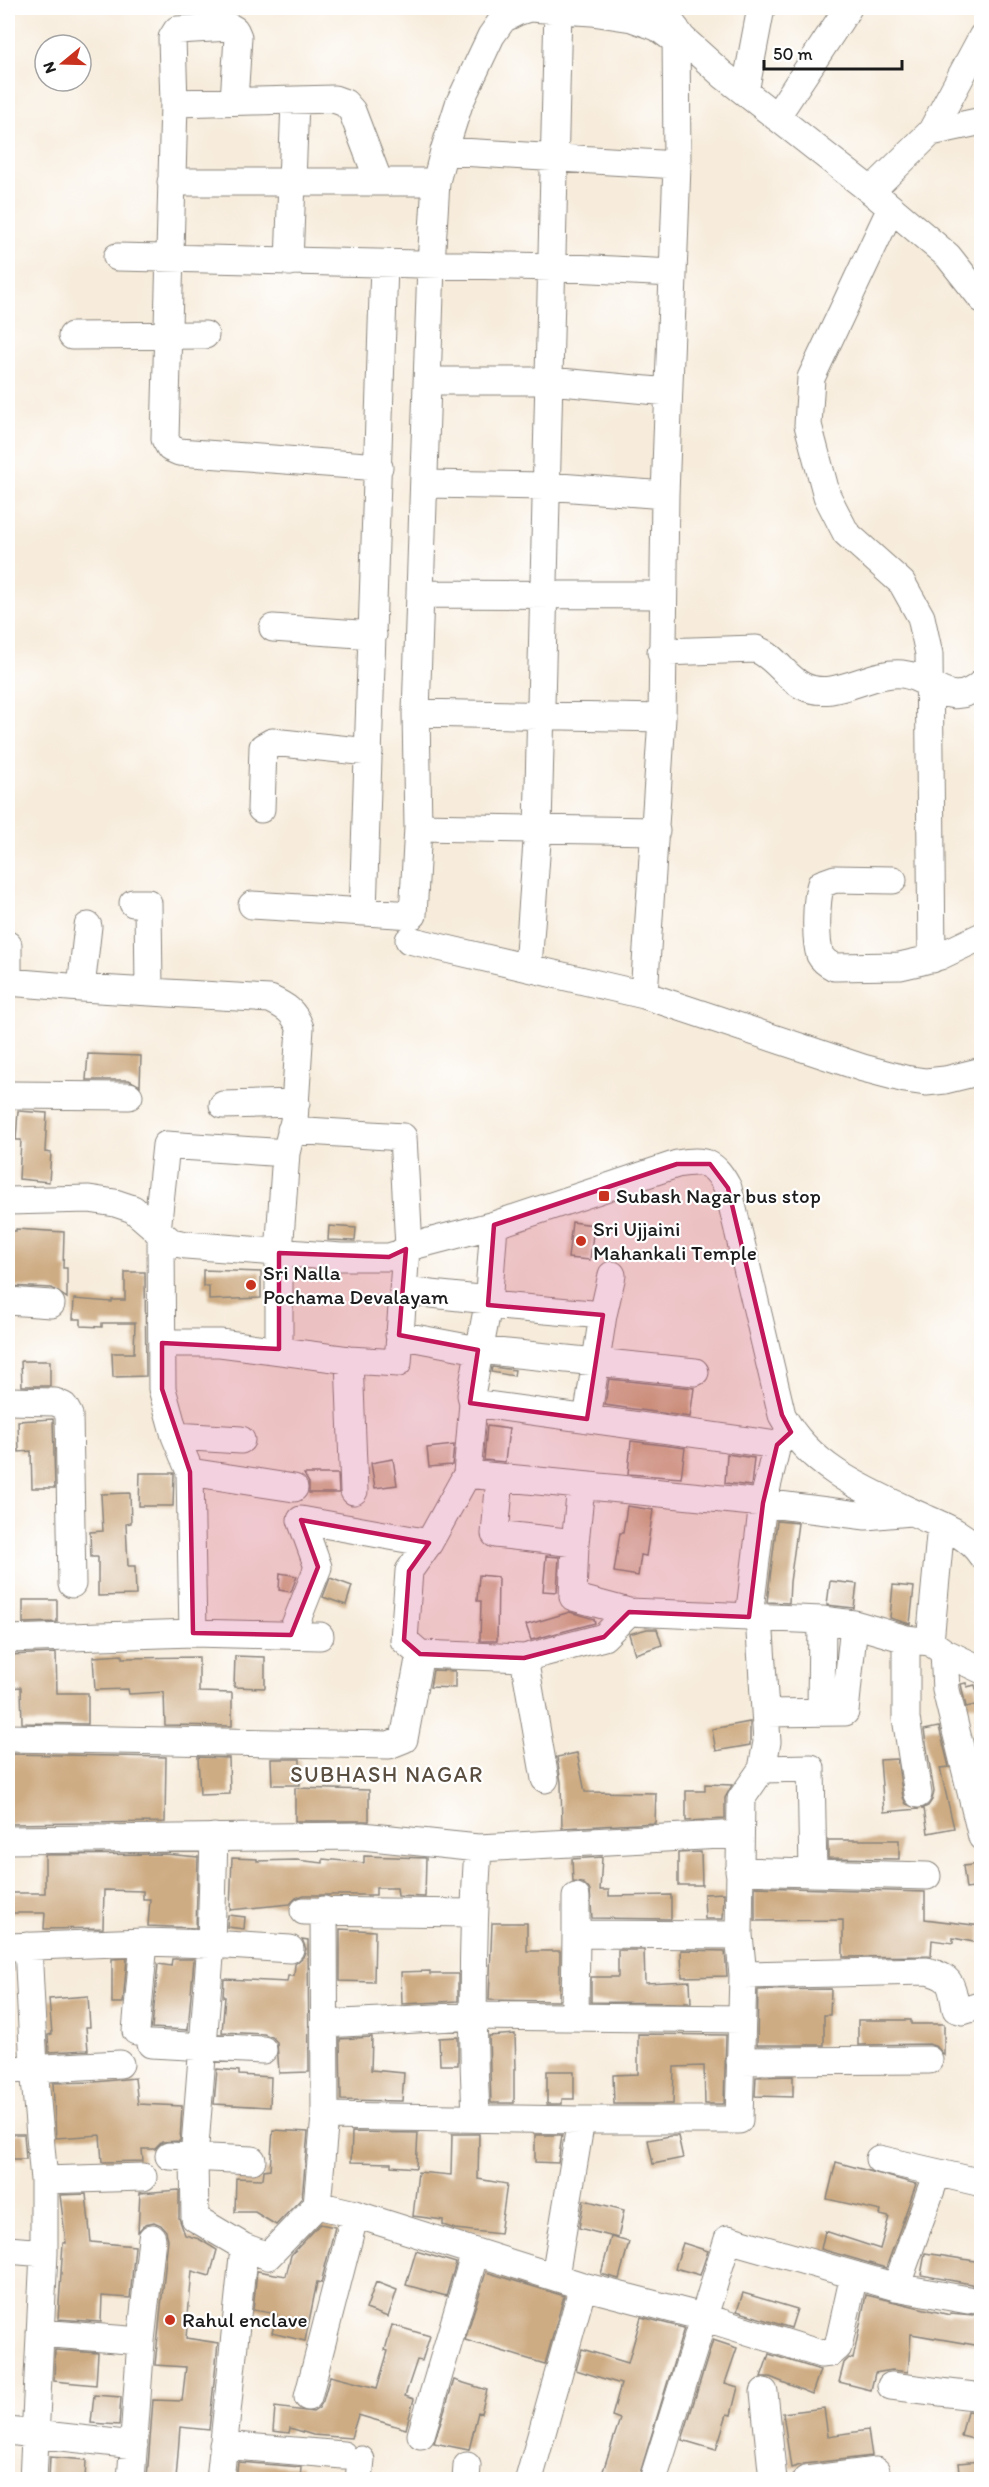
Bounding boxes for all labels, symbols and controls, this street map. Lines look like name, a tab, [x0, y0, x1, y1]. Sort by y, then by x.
north arrow	[33, 33, 93, 93]
scale bar	[764, 33, 902, 71]
text: 50 m	[773, 43, 813, 65]
text: N	[39, 60, 60, 76]
place label: Subash Nagar bus stop	[616, 1183, 821, 1208]
marker: Subash Nagar bus stop	[597, 1189, 611, 1203]
place label: Sri Ujjaini Mahankali Temple	[593, 1216, 757, 1265]
marker: Sri Ujjaini Mahankali Temple	[574, 1234, 588, 1248]
place label: Sri Nalla Pochama Devalayam	[263, 1260, 449, 1309]
marker: Sri Nalla Pochama Devalayam	[244, 1278, 258, 1292]
district label: SUBHASH NAGAR	[290, 1761, 484, 1788]
place label: Rahul enclave	[182, 2307, 308, 2332]
marker: Rahul enclave	[163, 2313, 177, 2327]

